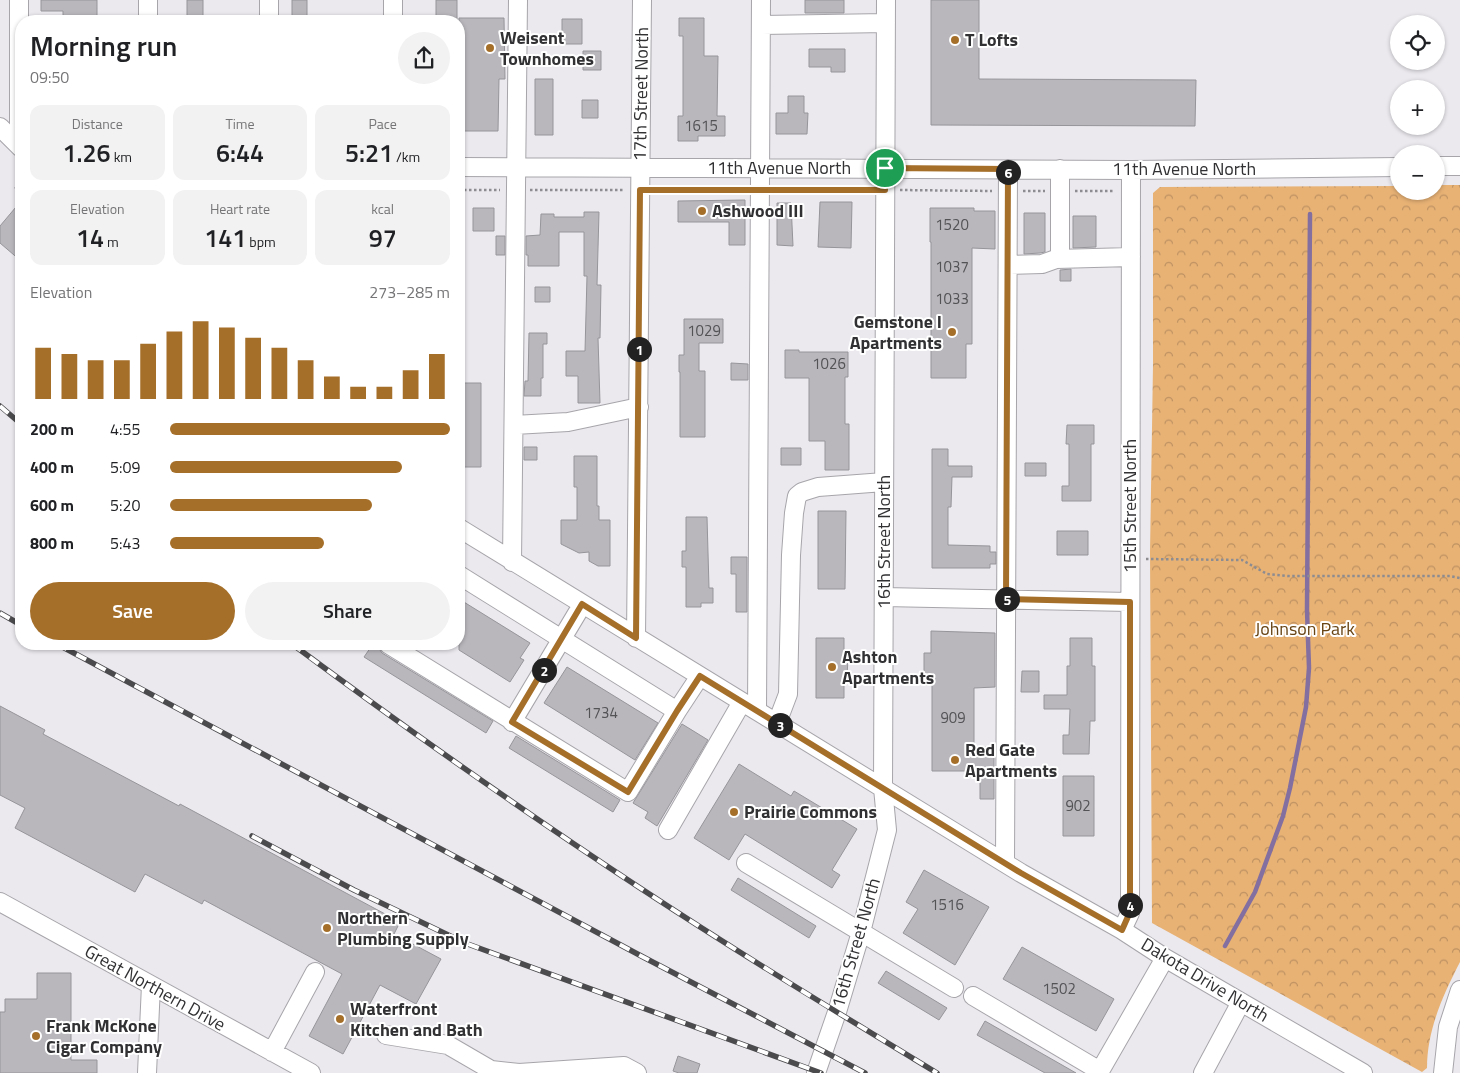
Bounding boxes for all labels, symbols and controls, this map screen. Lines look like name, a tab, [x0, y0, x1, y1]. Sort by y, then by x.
map controls	[1390, 15, 1445, 200]
button: locate	[1390, 15, 1445, 70]
text: Morning run	[30, 24, 177, 67]
place label: Weisent Townhomes	[500, 24, 594, 72]
place label: T Lofts	[965, 26, 1018, 53]
street label: 17th Street North	[626, 27, 655, 161]
button: share	[398, 32, 450, 84]
marker: T Lofts	[949, 34, 961, 46]
marker: Weisent Townhomes	[484, 42, 496, 54]
text: 09:50	[30, 65, 69, 89]
button: +	[1390, 80, 1445, 135]
text: Distance	[72, 113, 123, 134]
text: Time	[225, 113, 255, 134]
text: Pace	[368, 113, 397, 134]
house number: 1615	[684, 114, 718, 137]
text: 1.26	[63, 134, 111, 172]
text: 6:44	[216, 134, 264, 172]
text: 5:21	[345, 134, 393, 172]
button: −	[1390, 145, 1445, 200]
text: km	[111, 146, 132, 167]
text: /km	[393, 146, 420, 167]
pin	[864, 147, 906, 189]
street label: 11th Avenue North	[707, 154, 851, 181]
icon: arrive	[871, 154, 899, 182]
street label: 11th Avenue North	[1112, 155, 1256, 182]
pin: 6	[996, 160, 1020, 184]
text: 6	[1005, 162, 1012, 183]
place label: Ashwood III	[712, 197, 804, 224]
text: Elevation	[70, 198, 125, 219]
text: Heart rate	[210, 198, 270, 219]
text: kcal	[371, 198, 394, 219]
marker: Ashwood III	[696, 205, 708, 217]
house number: 1520	[935, 213, 969, 236]
text: 14	[76, 219, 104, 257]
text: 141	[204, 219, 246, 257]
text: 97	[369, 219, 397, 257]
text: m	[104, 231, 119, 252]
text: bpm	[246, 231, 276, 252]
house number: 1037	[935, 255, 969, 278]
text: Elevation	[30, 280, 92, 304]
text: 273–285 m	[369, 280, 450, 304]
house number: 1033	[935, 287, 969, 310]
place label: Gemstone I Apartments	[850, 308, 942, 356]
house number: 1029	[687, 319, 721, 342]
marker: Gemstone I Apartments	[946, 326, 958, 338]
pin: 1	[626, 336, 652, 362]
text: 1	[636, 339, 643, 360]
house number: 1026	[812, 352, 846, 375]
text: 200 m	[30, 417, 74, 441]
text: 4:55	[110, 417, 140, 441]
street label: 15th Street North	[1116, 439, 1143, 573]
text: 400 m	[30, 455, 74, 479]
text: 5:09	[110, 455, 140, 479]
street label: 16th Street North	[870, 475, 897, 609]
text: 600 m	[30, 493, 74, 517]
text: 5:20	[110, 493, 140, 517]
text: 800 m	[30, 531, 74, 555]
text: 5:43	[110, 531, 140, 555]
button: Save	[30, 582, 235, 640]
button: Share	[245, 582, 450, 640]
pin: 5	[994, 586, 1020, 612]
text: 5	[1004, 589, 1011, 610]
park label: Johnson Park	[1255, 615, 1355, 642]
place label: Ashton Apartments	[842, 643, 934, 691]
pin: 2	[532, 658, 556, 682]
text: 2	[541, 660, 548, 681]
marker: Ashton Apartments	[826, 661, 838, 673]
house number: 1734	[584, 701, 618, 724]
house number: 909	[940, 706, 966, 729]
pin: 3	[768, 712, 792, 738]
text: 3	[777, 715, 784, 736]
place label: Red Gate Apartments	[965, 736, 1057, 784]
marker: Red Gate Apartments	[949, 754, 961, 766]
house number: 902	[1065, 794, 1091, 817]
place label: Prairie Commons	[744, 798, 877, 825]
marker: Prairie Commons	[728, 806, 740, 818]
street label: 16th Street North	[824, 875, 887, 1011]
pin: 4	[1118, 892, 1142, 918]
house number: 1516	[930, 893, 964, 916]
text: 4	[1127, 895, 1134, 916]
place label: Northern Plumbing Supply	[337, 904, 469, 952]
marker: Northern Plumbing Supply	[321, 922, 333, 934]
street label: Dakota Drive North	[1136, 931, 1274, 1028]
street label: Great Northern Drive	[80, 938, 231, 1038]
house number: 1502	[1042, 977, 1076, 1000]
place label: Waterfront Kitchen and Bath	[350, 995, 483, 1043]
place label: Frank McKone Cigar Company	[46, 1012, 162, 1060]
marker: Waterfront Kitchen and Bath	[334, 1013, 346, 1025]
marker: Frank McKone Cigar Company	[30, 1030, 42, 1042]

